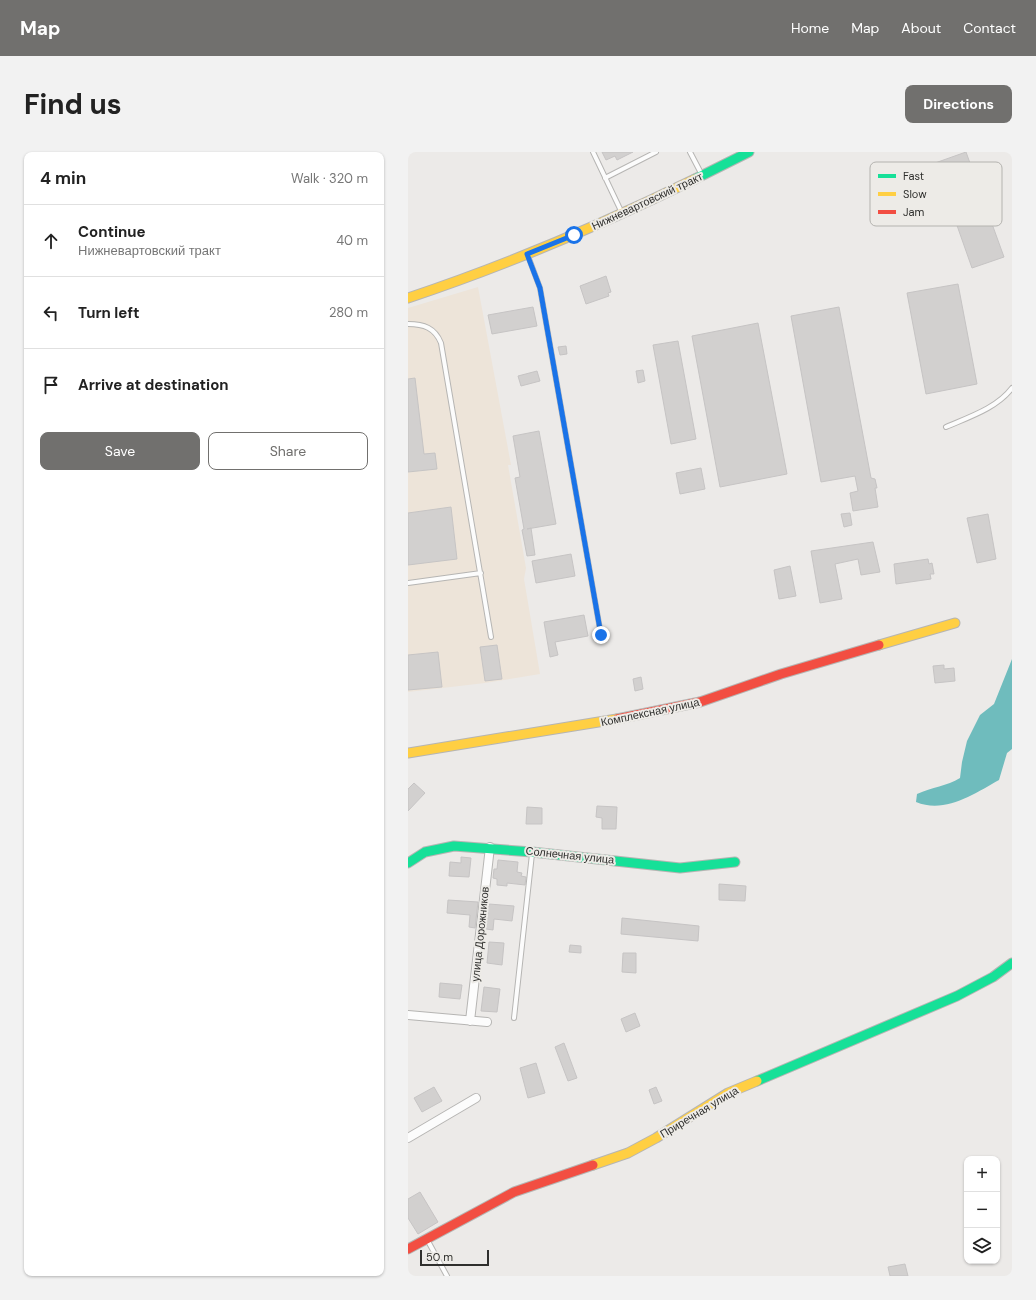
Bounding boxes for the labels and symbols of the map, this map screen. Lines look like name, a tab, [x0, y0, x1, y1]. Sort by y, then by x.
legend	[870, 162, 1002, 226]
street label: Нижневартовский тракт	[589, 169, 705, 233]
text: Fast	[903, 169, 924, 183]
text: Slow	[903, 187, 927, 201]
text: Jam	[903, 205, 924, 219]
route start	[565, 226, 583, 244]
route end	[592, 626, 610, 644]
street label: Комплексная улица	[599, 695, 701, 729]
street label: Солнечная улица	[525, 843, 616, 867]
street label: улица Дорожников	[468, 886, 492, 982]
street label: Приречная улица	[657, 1083, 742, 1141]
scale bar	[420, 1248, 489, 1267]

